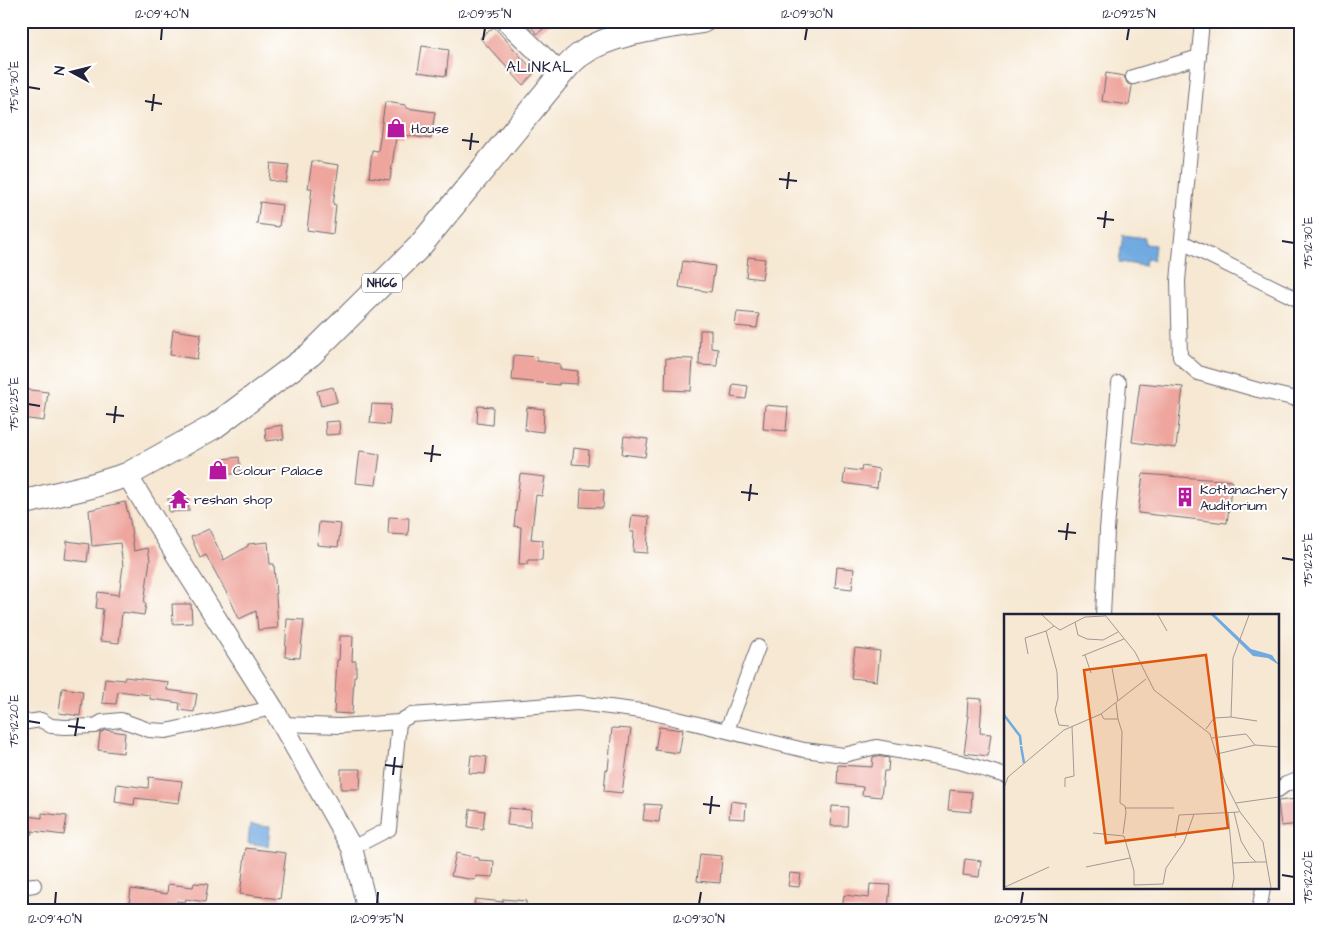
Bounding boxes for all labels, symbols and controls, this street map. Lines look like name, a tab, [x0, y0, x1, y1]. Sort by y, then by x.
text: 12°09'40"N	[135, 6, 189, 23]
text: 12°09'35"N	[459, 6, 512, 23]
text: 12°09'30"N	[781, 6, 833, 23]
text: 12°09'25"N	[1102, 6, 1156, 23]
north arrow	[48, 48, 98, 98]
district label: ALINKAL	[506, 57, 574, 78]
text: 75°12'30"E	[6, 61, 23, 113]
text: N	[50, 65, 71, 76]
shop icon: House	[385, 117, 407, 139]
place label: House	[411, 119, 449, 139]
text: 75°12'30"E	[1300, 217, 1317, 269]
road number: NH66	[362, 274, 402, 292]
text: 75°12'25"E	[6, 377, 23, 431]
shop icon: Colour Palace	[207, 459, 229, 481]
place label: Colour Palace	[233, 461, 324, 481]
place label: Kottanachery Auditorium	[1200, 480, 1288, 516]
building icon: Kottanachery Auditorium	[1174, 486, 1196, 508]
temple icon: reshan shop	[168, 488, 190, 510]
place label: reshan shop	[194, 490, 273, 510]
text: 75°12'25"E	[1300, 533, 1317, 587]
inset map	[1004, 614, 1280, 890]
text: 75°12'20"E	[6, 694, 23, 748]
text: 75°12'20"E	[1300, 850, 1317, 904]
text: 12°09'40"N	[28, 911, 82, 928]
text: 12°09'35"N	[351, 911, 404, 928]
text: 12°09'30"N	[673, 911, 725, 928]
text: 12°09'25"N	[994, 911, 1048, 928]

